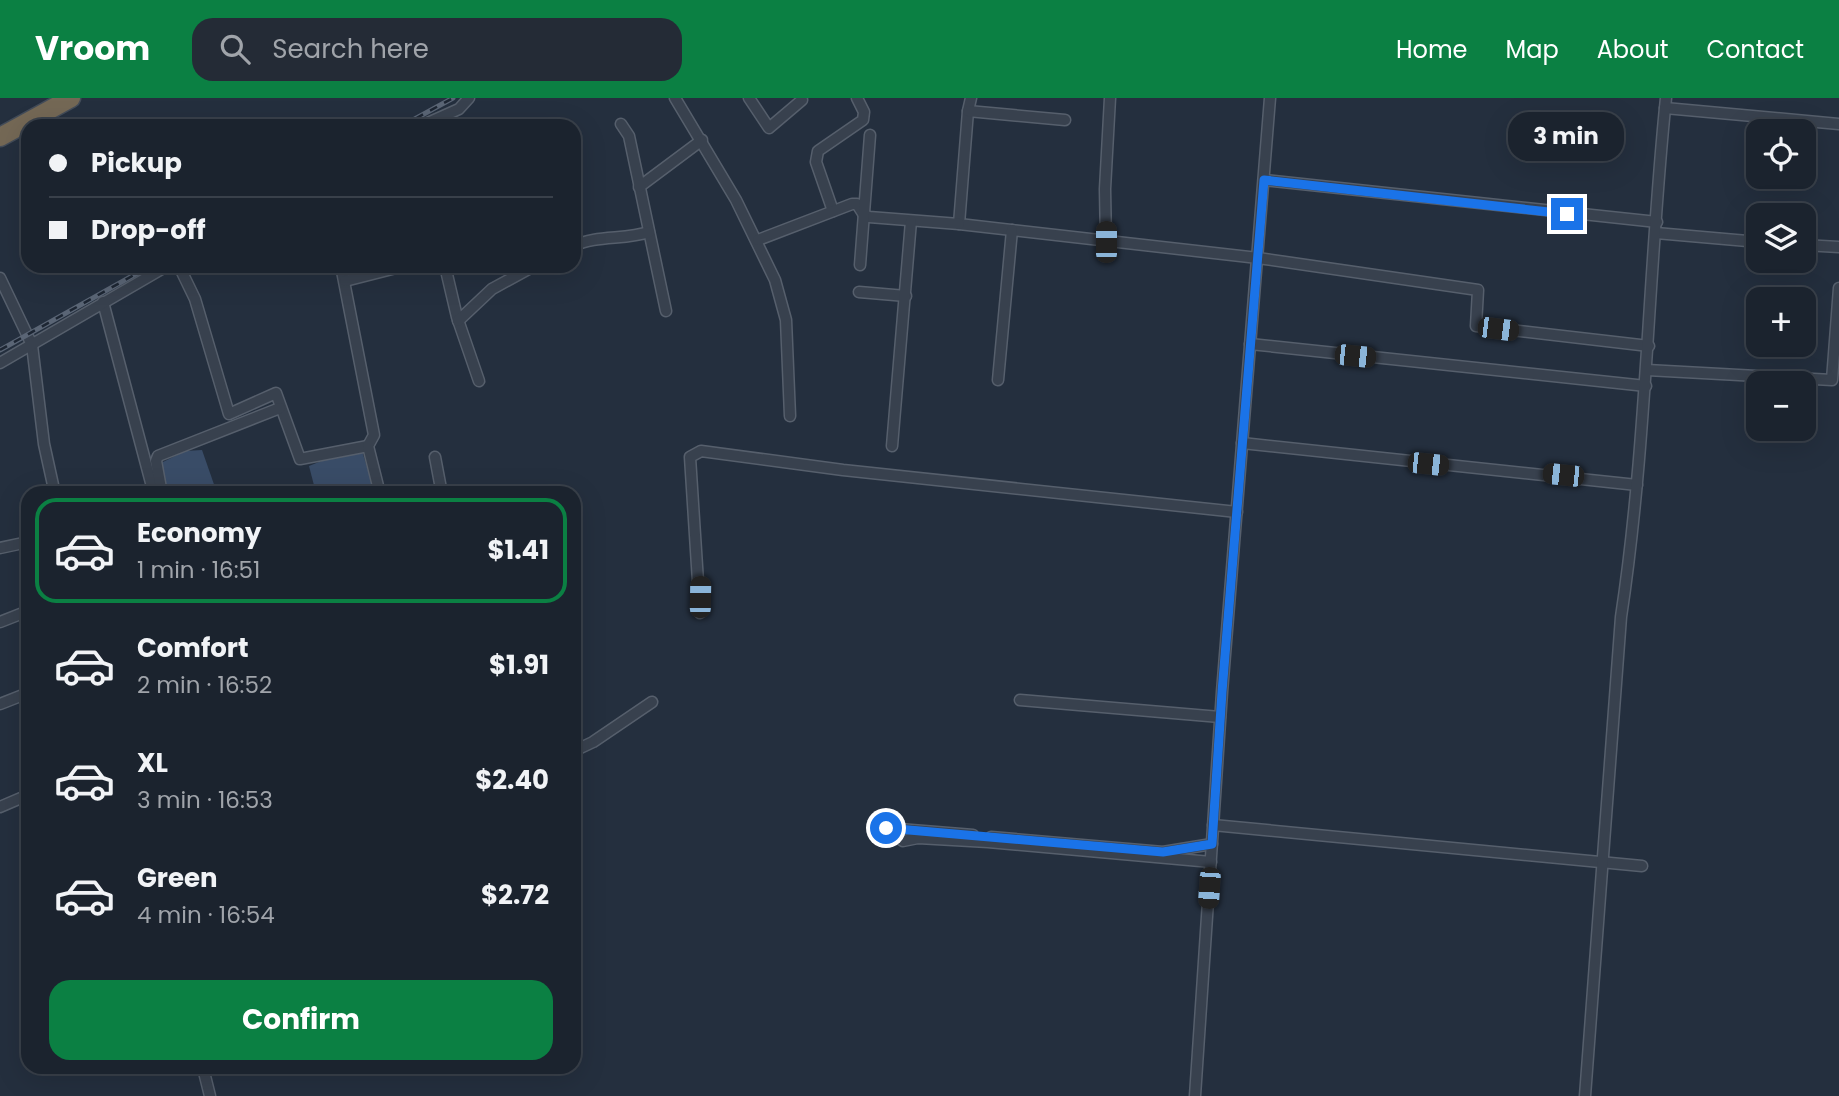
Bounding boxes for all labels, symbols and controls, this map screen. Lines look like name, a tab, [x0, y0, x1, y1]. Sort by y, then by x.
search box	[192, 18, 682, 81]
text: Vroom	[35, 25, 150, 72]
icon: search	[216, 30, 254, 68]
text: Search here	[272, 31, 429, 67]
text: Home	[1396, 33, 1468, 66]
text: Map	[1506, 33, 1559, 66]
text: About	[1597, 33, 1668, 66]
text: Contact	[1706, 33, 1804, 66]
callout: 3 min	[1509, 113, 1625, 162]
map controls	[1746, 119, 1816, 441]
button: locate	[1746, 119, 1816, 189]
text: 3 min	[1533, 120, 1599, 152]
text: Pickup	[91, 145, 182, 181]
route end	[1551, 198, 1583, 230]
button: layers	[1746, 203, 1816, 273]
text: Drop-off	[91, 212, 206, 248]
car	[1096, 221, 1117, 263]
button: +	[1746, 287, 1816, 357]
car	[1476, 316, 1521, 342]
car	[1334, 343, 1377, 369]
button: −	[1746, 371, 1816, 441]
car	[1407, 451, 1450, 477]
car	[1542, 462, 1585, 488]
text: Economy	[137, 515, 261, 551]
icon: car	[53, 519, 116, 582]
text: $1.41	[487, 532, 549, 568]
text: 1 min · 16:51	[137, 554, 260, 586]
car	[690, 576, 711, 618]
text: Comfort	[137, 630, 249, 666]
icon: car	[53, 634, 116, 697]
text: $1.91	[489, 647, 549, 683]
text: 2 min · 16:52	[137, 669, 272, 701]
text: XL	[137, 745, 168, 781]
icon: car	[53, 749, 116, 812]
text: $2.40	[475, 762, 549, 798]
text: 3 min · 16:53	[137, 784, 273, 816]
route start	[870, 812, 902, 844]
text: Green	[137, 860, 218, 896]
icon: car	[53, 864, 116, 927]
car	[1198, 866, 1221, 910]
text: $2.72	[481, 877, 549, 913]
text: 4 min · 16:54	[137, 899, 275, 931]
button: Confirm	[49, 980, 553, 1060]

